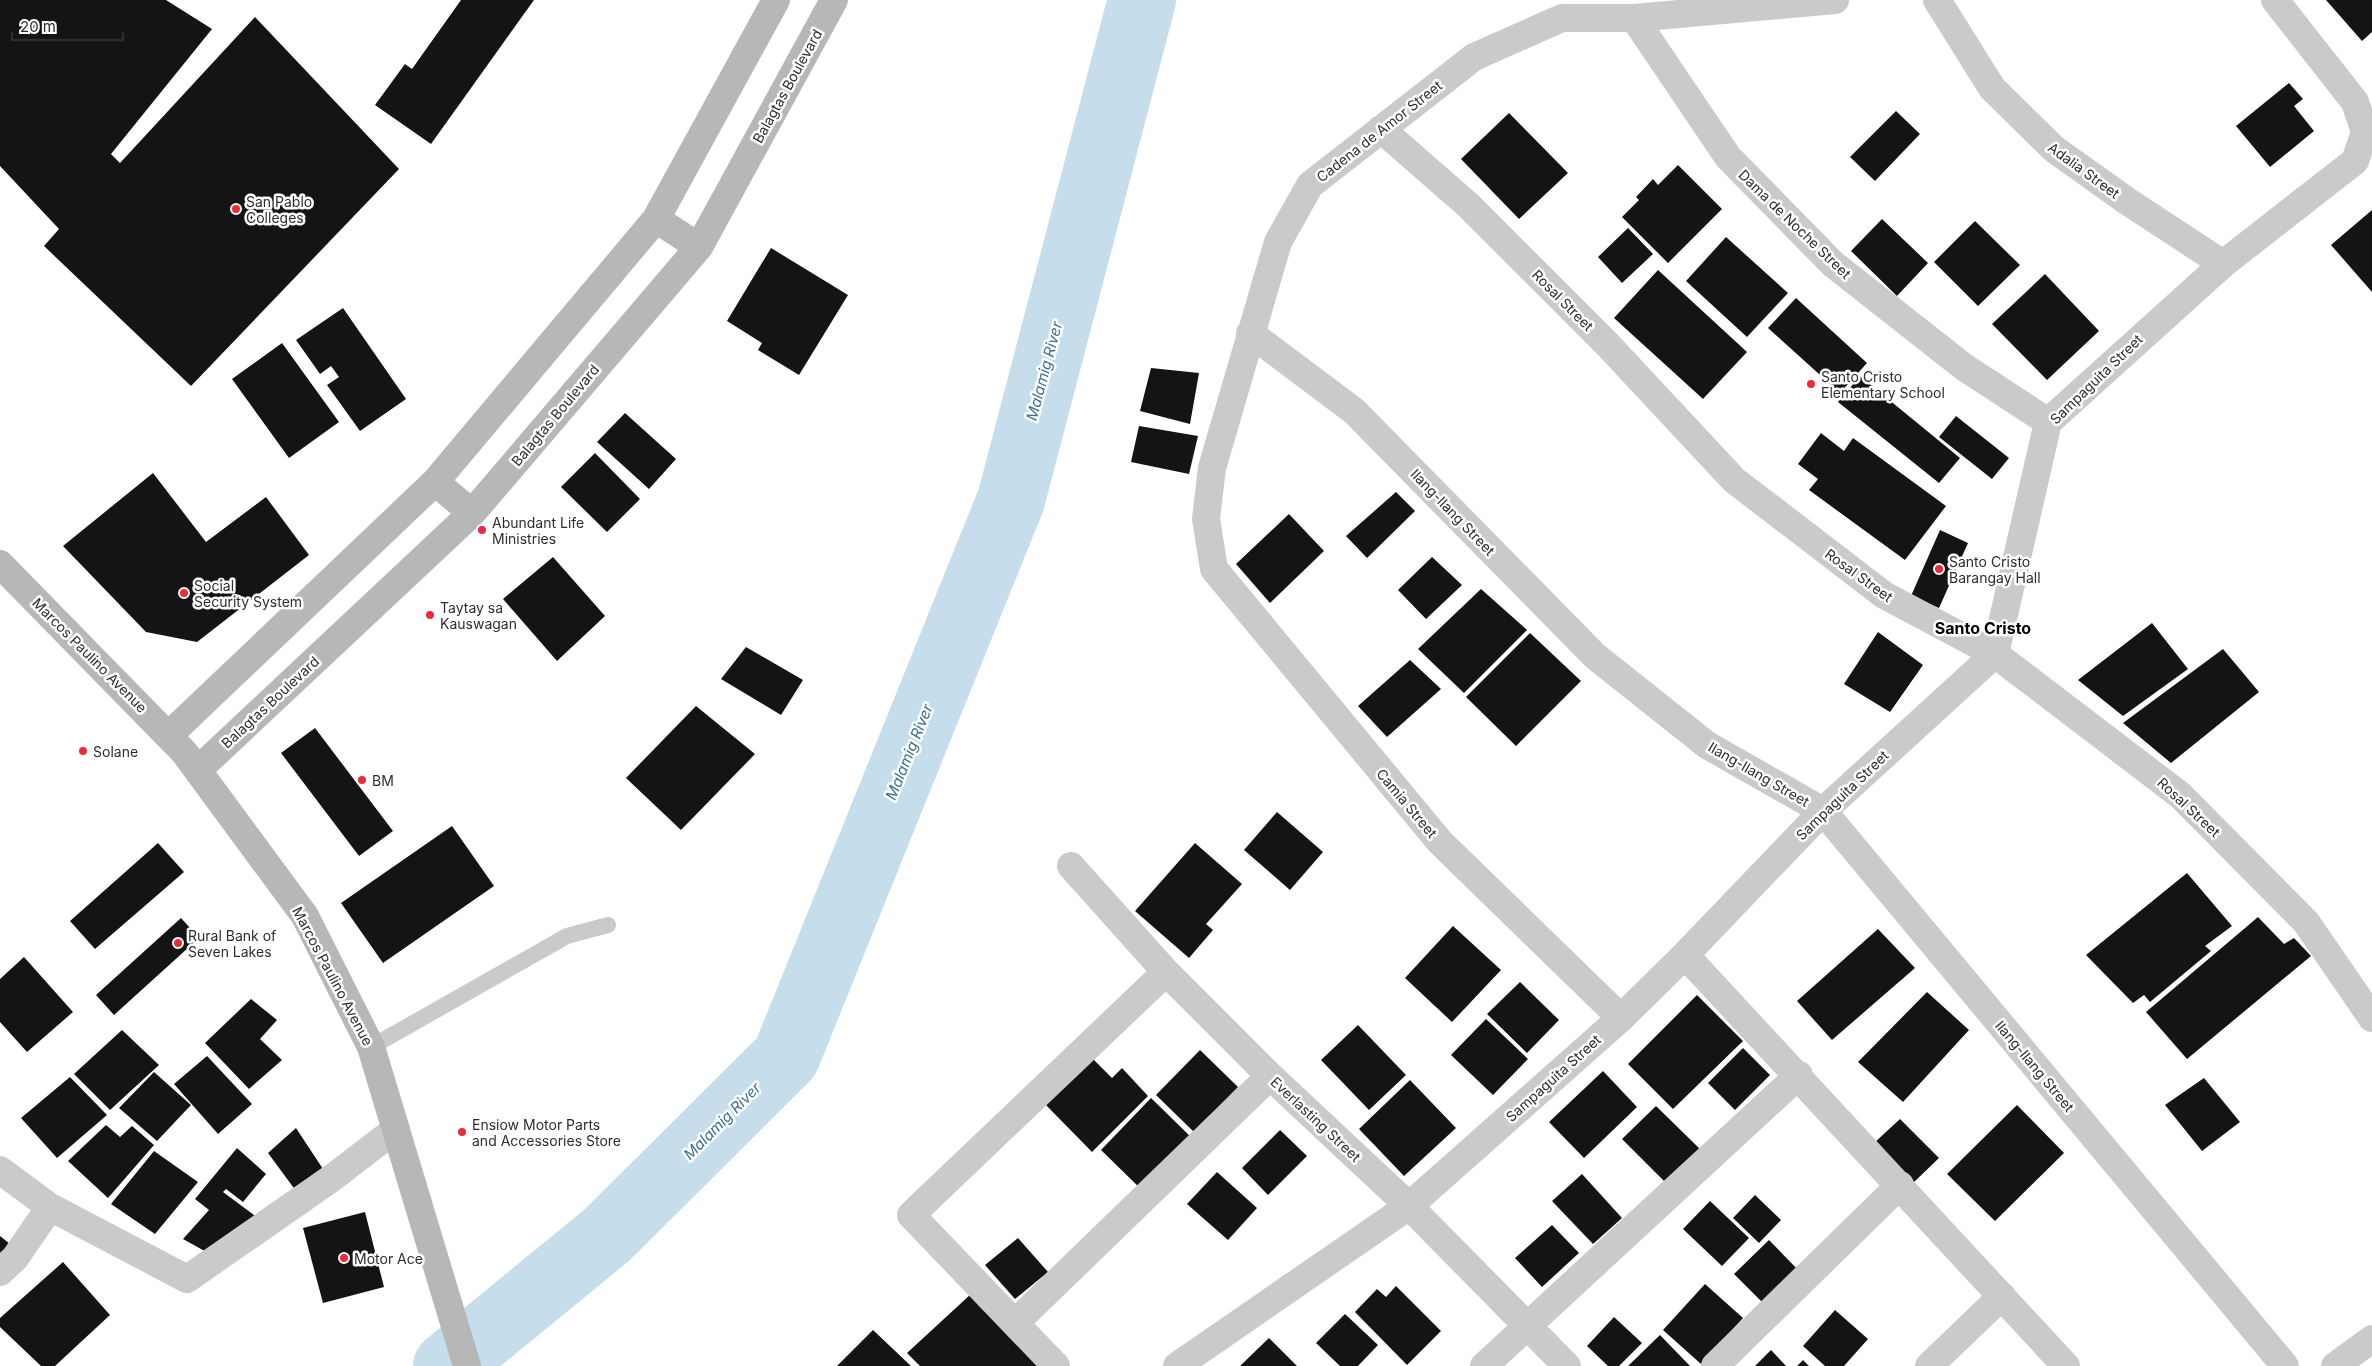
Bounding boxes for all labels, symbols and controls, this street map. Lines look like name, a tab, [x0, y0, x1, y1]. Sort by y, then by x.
scale bar	[12, 10, 124, 42]
text: 20 m	[20, 17, 56, 36]
street label: Balagtas Boulevard	[749, 26, 825, 146]
street label: Cadena de Amor Street	[1313, 76, 1445, 185]
street label: Adalia Street	[2045, 138, 2123, 202]
street label: Dama de Noche Street	[1735, 166, 1855, 282]
place label: San Pablo Colleges	[246, 193, 312, 226]
marker: San Pablo Colleges	[230, 203, 242, 215]
street label: Rosal Street	[1529, 266, 1597, 334]
water label: Malamig River	[1022, 319, 1066, 422]
street label: Sampaguita Street	[2046, 330, 2146, 427]
street label: Balagtas Boulevard	[508, 361, 602, 469]
place label: Santo Cristo Elementary School	[1821, 368, 1945, 401]
marker: Santo Cristo Elementary School	[1805, 378, 1817, 390]
street label: Ilang-Ilang Street	[1407, 465, 1499, 559]
place label: Abundant Life Ministries	[492, 514, 584, 547]
marker: Abundant Life Ministries	[476, 524, 488, 536]
street label: Rosal Street	[1822, 545, 1896, 605]
place label: Santo Cristo Barangay Hall	[1949, 553, 2041, 586]
marker: Santo Cristo Barangay Hall	[1933, 563, 1945, 575]
place label: Social Security System	[194, 577, 302, 610]
marker: Social Security System	[178, 587, 190, 599]
street label: Marcos Paulino Avenue	[29, 594, 151, 716]
place label: Taytay sa Kauswagan	[440, 599, 517, 632]
marker: Taytay sa Kauswagan	[424, 609, 436, 621]
district label: Santo Cristo	[1935, 618, 2031, 638]
street label: Balagtas Boulevard	[218, 652, 322, 752]
water label: Malamig River	[881, 701, 937, 803]
street label: Ilang-Ilang Street	[1706, 738, 1813, 810]
place label: Solane	[93, 743, 138, 760]
marker: Solane	[77, 745, 89, 757]
street label: Sampaguita Street	[1792, 746, 1892, 843]
street label: Camia Street	[1373, 765, 1441, 841]
place label: BM	[372, 772, 394, 789]
marker: BM	[356, 774, 368, 786]
street label: Rosal Street	[2154, 774, 2224, 841]
street label: Marcos Paulino Avenue	[289, 904, 377, 1048]
place label: Rural Bank of Seven Lakes	[188, 927, 276, 960]
marker: Rural Bank of Seven Lakes	[172, 937, 184, 949]
street label: Ilang-Ilang Street	[1992, 1017, 2078, 1115]
street label: Sampaguita Street	[1502, 1031, 1604, 1125]
street label: Everlasting Street	[1268, 1073, 1365, 1165]
water label: Malamig River	[679, 1078, 765, 1164]
place label: Ensiow Motor Parts and Accessories Store	[472, 1116, 621, 1149]
marker: Ensiow Motor Parts and Accessories Store	[456, 1126, 468, 1138]
place label: Motor Ace	[354, 1250, 423, 1267]
marker: Motor Ace	[338, 1252, 350, 1264]

